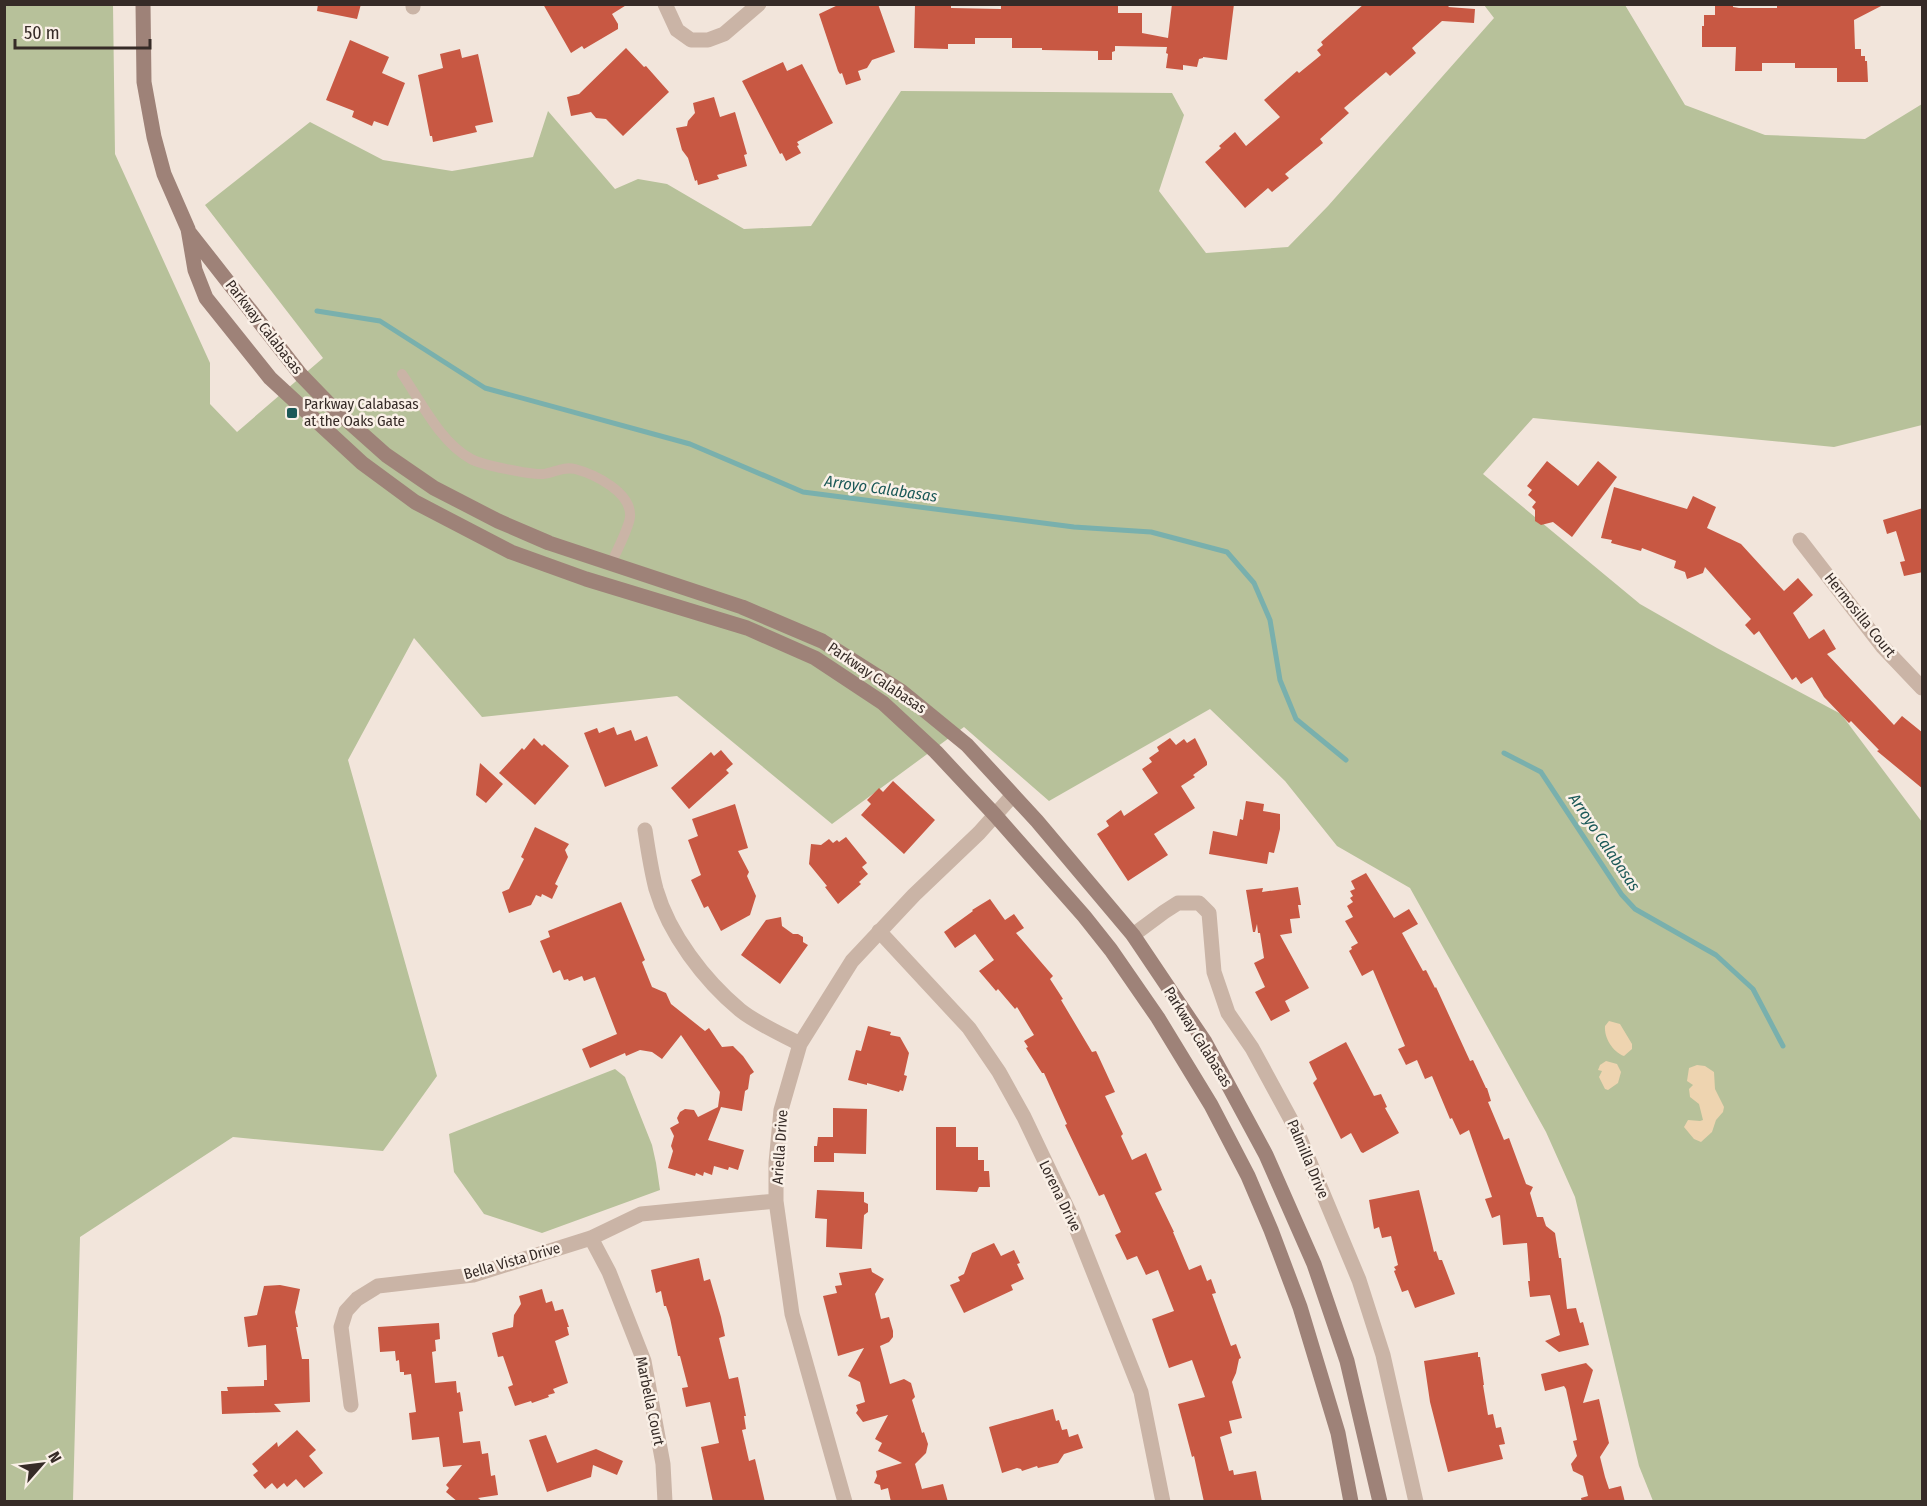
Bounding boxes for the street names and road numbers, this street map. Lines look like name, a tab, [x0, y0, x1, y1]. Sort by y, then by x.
street label: Parkway Calabasas	[222, 276, 306, 378]
street label: Hermosilla Court	[1821, 569, 1900, 661]
street label: Parkway Calabasas	[824, 639, 930, 717]
street label: Parkway Calabasas	[1160, 984, 1236, 1090]
street label: Ariella Drive	[768, 1109, 792, 1185]
street label: Palmilla Drive	[1283, 1117, 1333, 1201]
street label: Lorena Drive	[1035, 1157, 1085, 1235]
street label: Bella Vista Drive	[462, 1239, 562, 1283]
street label: Marbella Court	[632, 1355, 668, 1447]

